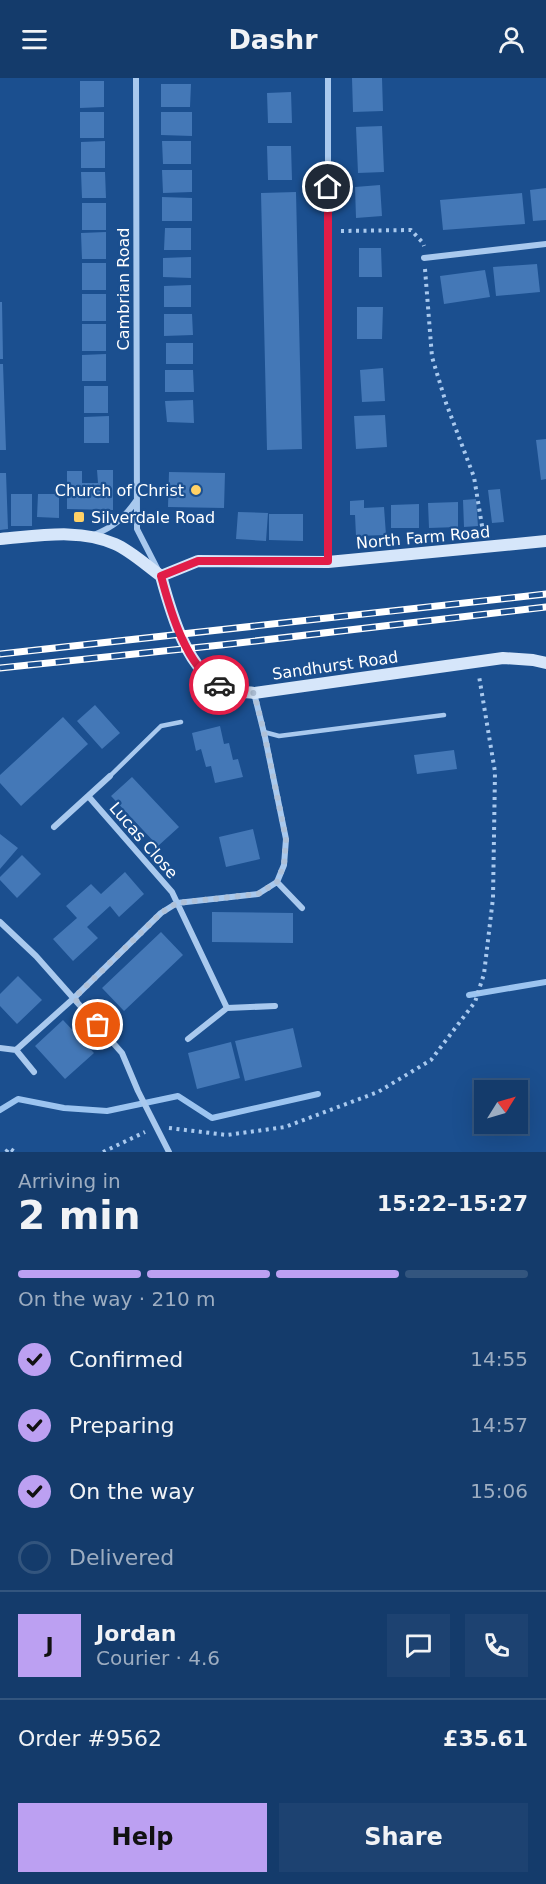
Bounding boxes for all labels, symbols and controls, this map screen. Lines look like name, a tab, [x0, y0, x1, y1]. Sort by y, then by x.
icon: menu	[18, 23, 51, 56]
icon: person	[495, 23, 528, 56]
text: Dashr	[228, 24, 318, 55]
pin	[302, 161, 353, 212]
icon: home	[311, 170, 344, 203]
street label: Cambrian Road	[114, 228, 133, 350]
place label: Church of Christ	[55, 481, 184, 500]
marker: Church of Christ	[189, 483, 203, 497]
place label: Silverdale Road	[91, 508, 215, 527]
marker: Silverdale Road	[72, 510, 86, 524]
street label: North Farm Road	[355, 522, 491, 553]
street label: Sandhurst Road	[271, 647, 399, 684]
courier	[189, 655, 249, 715]
icon: car	[203, 669, 236, 702]
street label: Lucas Close	[105, 798, 182, 882]
pin	[72, 999, 123, 1050]
icon: bag	[81, 1008, 114, 1041]
north arrow	[474, 1080, 528, 1134]
map controls	[474, 1080, 528, 1134]
text: Arriving in	[18, 1169, 121, 1193]
text: 15:22–15:27	[377, 1191, 528, 1216]
text: 2 min	[18, 1193, 140, 1238]
text: On the way · 210 m	[18, 1287, 216, 1311]
icon: check	[18, 1343, 51, 1376]
text: Confirmed	[69, 1347, 183, 1372]
text: 14:55	[470, 1347, 528, 1371]
icon: check	[18, 1409, 51, 1442]
text: Preparing	[69, 1413, 175, 1438]
text: 14:57	[470, 1413, 528, 1437]
icon: check	[18, 1475, 51, 1508]
text: On the way	[69, 1479, 195, 1504]
text: 15:06	[470, 1479, 528, 1503]
text: Delivered	[69, 1545, 174, 1570]
button: chat	[387, 1614, 450, 1677]
button: phone	[465, 1614, 528, 1677]
text: Jordan	[96, 1621, 176, 1646]
text: J	[45, 1633, 54, 1658]
text: Courier · 4.6	[96, 1646, 220, 1670]
text: Order #9562	[18, 1726, 162, 1751]
text: £35.61	[443, 1726, 528, 1751]
button: Help	[18, 1803, 267, 1872]
button: Share	[279, 1803, 528, 1872]

